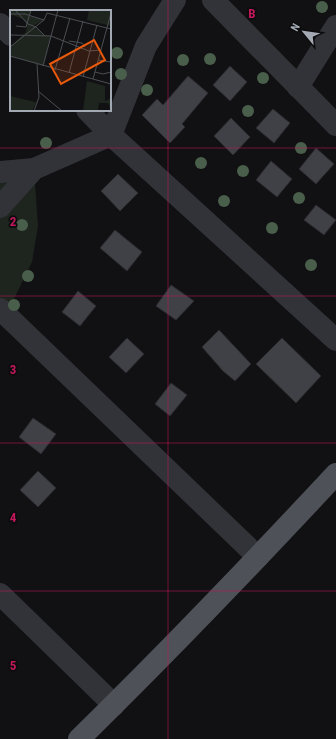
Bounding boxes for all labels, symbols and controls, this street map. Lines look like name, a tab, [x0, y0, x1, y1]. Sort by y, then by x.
text: B	[248, 6, 256, 21]
inset map	[10, 10, 111, 111]
north arrow	[284, 12, 324, 52]
text: N	[288, 21, 303, 33]
text: 2	[10, 214, 17, 229]
text: 3	[10, 362, 16, 377]
text: 4	[10, 510, 17, 525]
text: 5	[10, 658, 17, 673]

